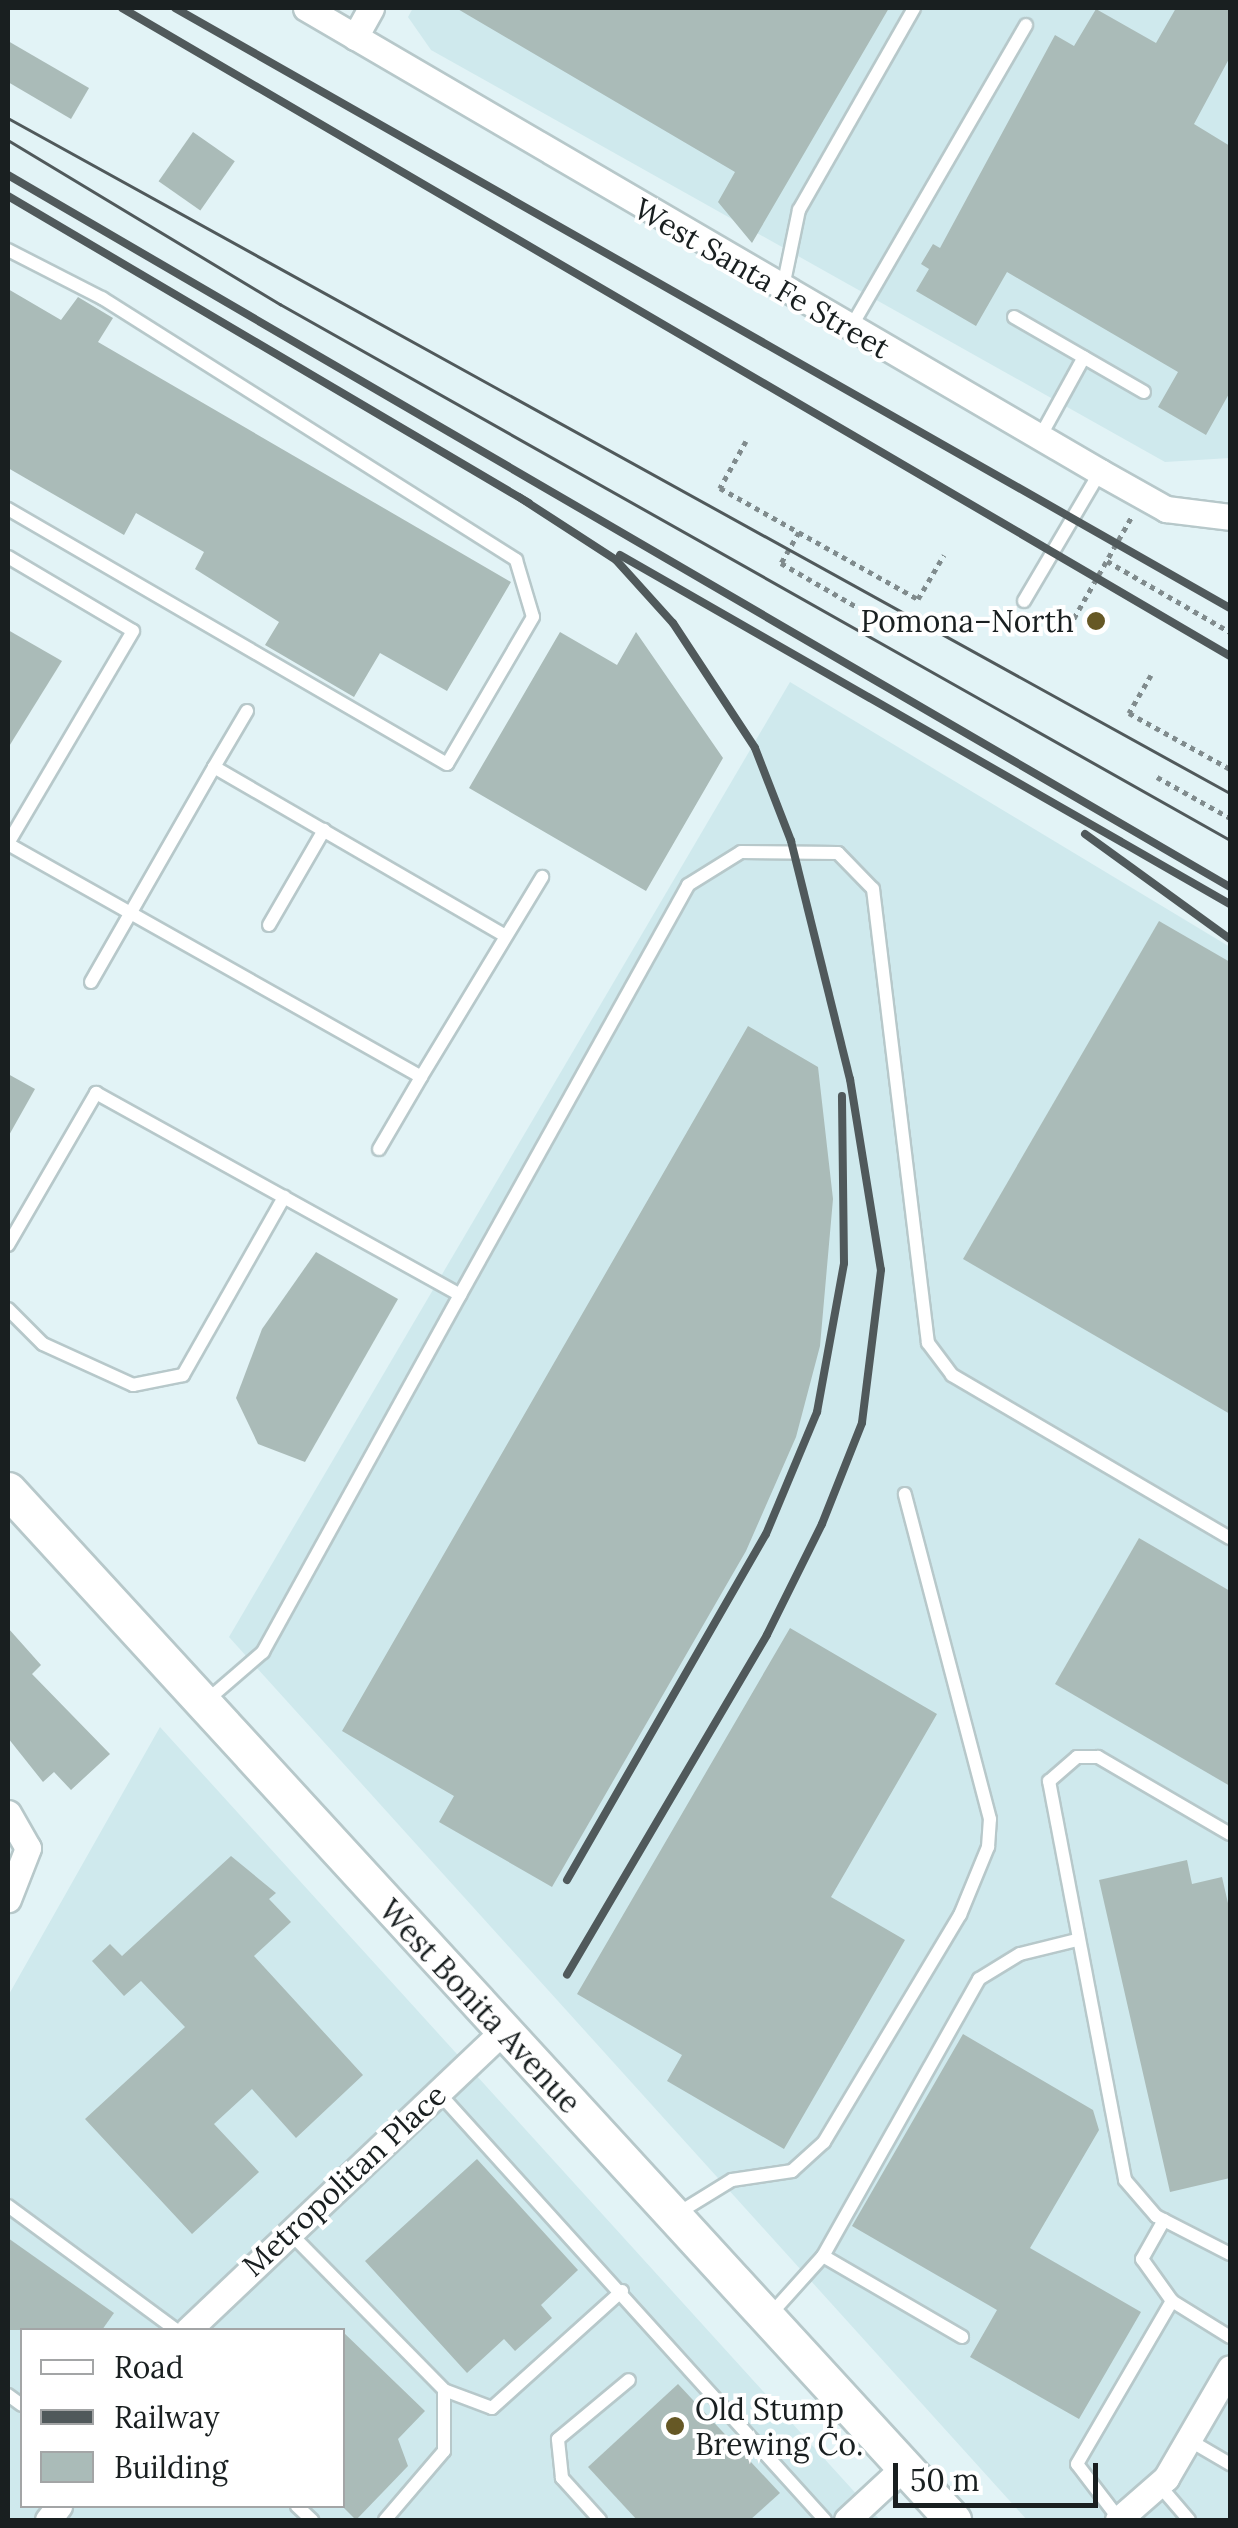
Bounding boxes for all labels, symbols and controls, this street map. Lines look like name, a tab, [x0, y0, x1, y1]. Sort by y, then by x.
street label: West Santa Fe Street	[628, 190, 896, 366]
place label: Pomona–North	[860, 603, 1074, 639]
marker: Pomona–North	[1083, 608, 1109, 634]
street label: West Bonita Avenue	[372, 1892, 588, 2120]
street label: Metropolitan Place	[235, 2077, 453, 2283]
legend	[20, 2328, 345, 2508]
text: Road	[114, 2348, 184, 2386]
place label: Old Stump Brewing Co.	[695, 2391, 863, 2462]
text: Railway	[114, 2398, 220, 2436]
marker: Old Stump Brewing Co.	[664, 2415, 686, 2437]
scale bar	[898, 2443, 1103, 2505]
text: Building	[114, 2448, 228, 2486]
text: 50 m	[910, 2461, 980, 2499]

